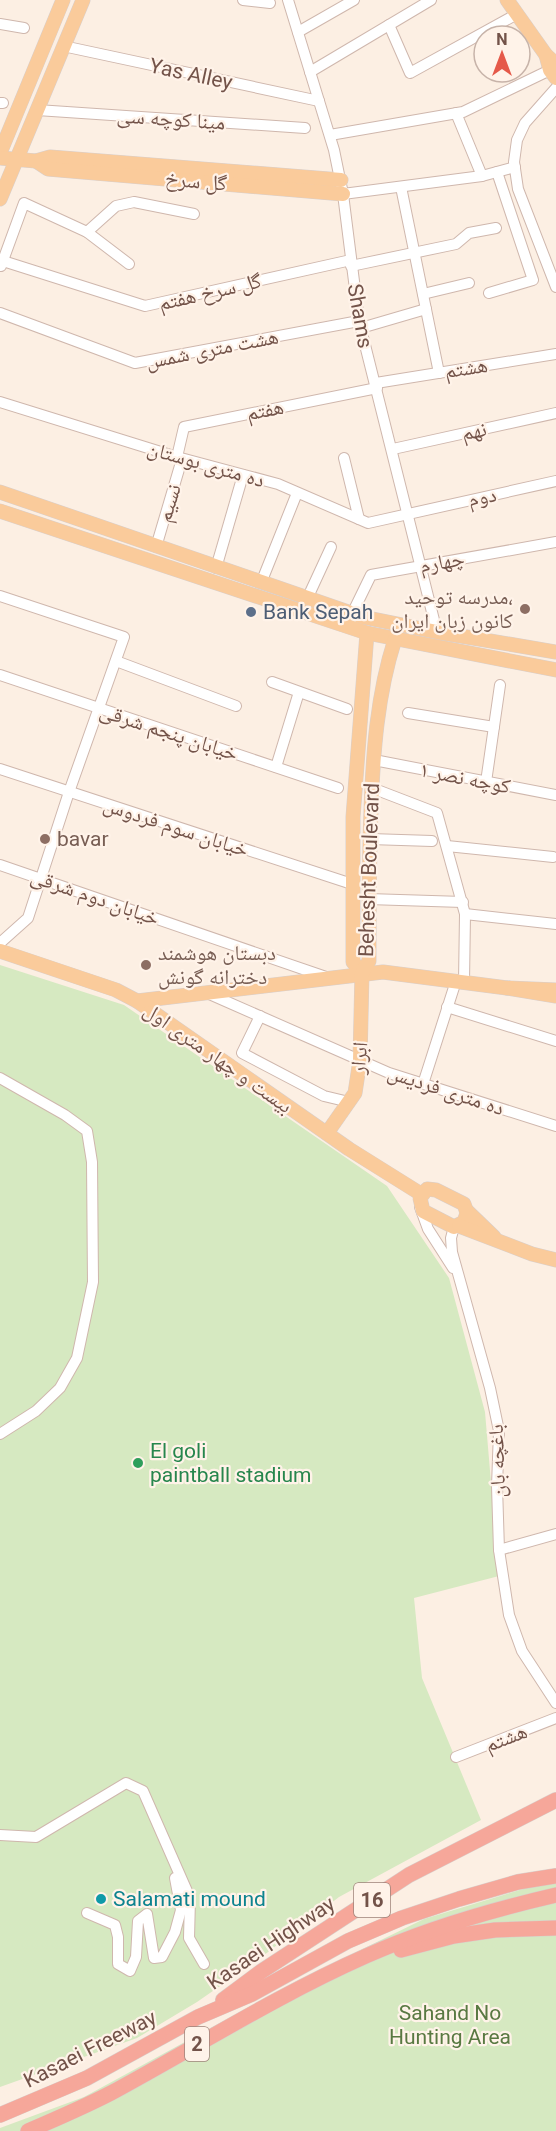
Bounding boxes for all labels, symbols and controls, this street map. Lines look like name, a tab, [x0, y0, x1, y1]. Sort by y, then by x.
north arrow	[472, 24, 532, 84]
text: N	[496, 30, 508, 49]
street label: Yas Alley	[147, 54, 235, 95]
street label: مینا کوچه سی	[116, 103, 226, 136]
street label: گل سرخ	[164, 166, 228, 197]
street label: گل سرخ هفتم	[156, 268, 264, 317]
street label: Shams	[343, 282, 377, 350]
street label: هشت متری شمس	[144, 324, 281, 375]
street label: هشتم	[443, 353, 490, 385]
street label: هفتم	[244, 395, 286, 427]
street label: نهم	[459, 417, 489, 447]
street label: ده متری بوستان	[145, 436, 267, 492]
street label: نسیم	[152, 481, 188, 525]
street label: دوم	[465, 482, 499, 514]
street label: چهارم	[418, 546, 467, 580]
place label: مدرسه توحید، کانون زبان ایران	[391, 585, 513, 633]
place label: Bank Sepah	[263, 600, 373, 624]
marker: مدرسه توحید، کانون زبان ایران	[518, 602, 532, 616]
marker: Bank Sepah	[244, 605, 258, 619]
street label: خیابان پنجم شرقی	[96, 698, 241, 768]
street label: کوچه نصر ۱	[418, 757, 513, 799]
street label: Behesht Boulevard	[354, 782, 384, 958]
street label: خیابان سوم فردوس	[100, 792, 252, 864]
place label: bavar	[57, 827, 109, 851]
marker: bavar	[38, 832, 52, 846]
street label: خیابان دوم شرقی	[27, 864, 162, 932]
place label: دبستان هوشمند دخترانه گونش	[158, 941, 276, 990]
marker: دبستان هوشمند دخترانه گونش	[139, 958, 153, 972]
street label: بیست و چهار متری اول	[139, 998, 297, 1118]
street label: ابرار	[346, 1041, 372, 1076]
street label: ده متری فردیس	[385, 1060, 507, 1121]
street label: باغچه بان	[484, 1424, 510, 1498]
place label: El goli paintball stadium	[150, 1439, 312, 1487]
marker: El goli paintball stadium	[131, 1456, 145, 1470]
street label: هشتم	[482, 1719, 531, 1759]
road number: 16	[354, 1883, 390, 1917]
place label: Salamati mound	[113, 1887, 266, 1911]
street label: Kasaei Highway	[203, 1891, 339, 1995]
marker: Salamati mound	[94, 1892, 108, 1906]
park label: Sahand No Hunting Area	[389, 2001, 511, 2049]
street label: Kasaei Freeway	[20, 2005, 160, 2093]
road number: 2	[185, 2027, 209, 2061]

